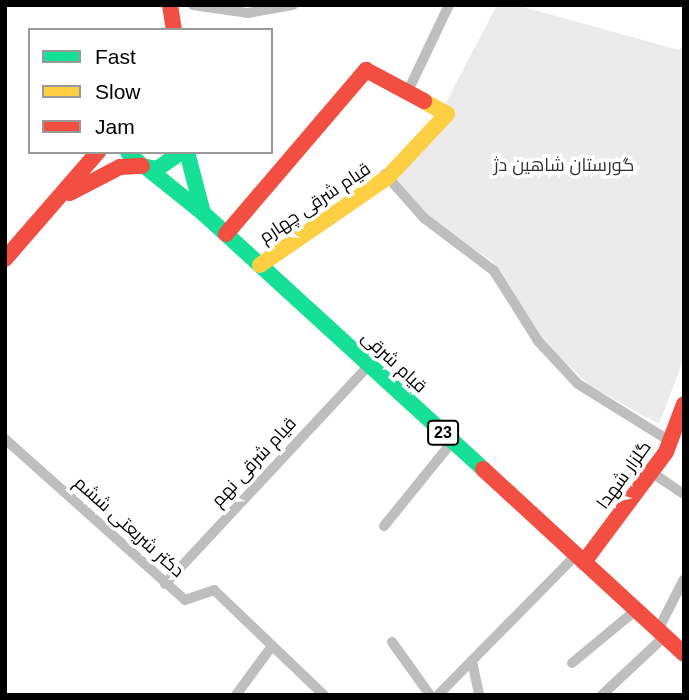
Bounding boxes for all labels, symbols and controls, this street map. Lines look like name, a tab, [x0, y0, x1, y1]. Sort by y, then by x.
legend	[28, 28, 273, 154]
text: Fast	[95, 45, 136, 68]
text: Slow	[95, 80, 141, 103]
text: Jam	[95, 115, 135, 138]
park label: گورستان شاهین دژ	[494, 154, 634, 176]
street label: قیام شرقی چهارم	[255, 158, 375, 248]
street label: قیام شرقی	[357, 326, 431, 398]
street label: قیام شرقی نهم	[207, 413, 301, 511]
road number: 23	[426, 420, 460, 446]
street label: گلزار شهدا	[592, 437, 656, 513]
street label: دکتر شریعتی ششم	[70, 472, 188, 582]

